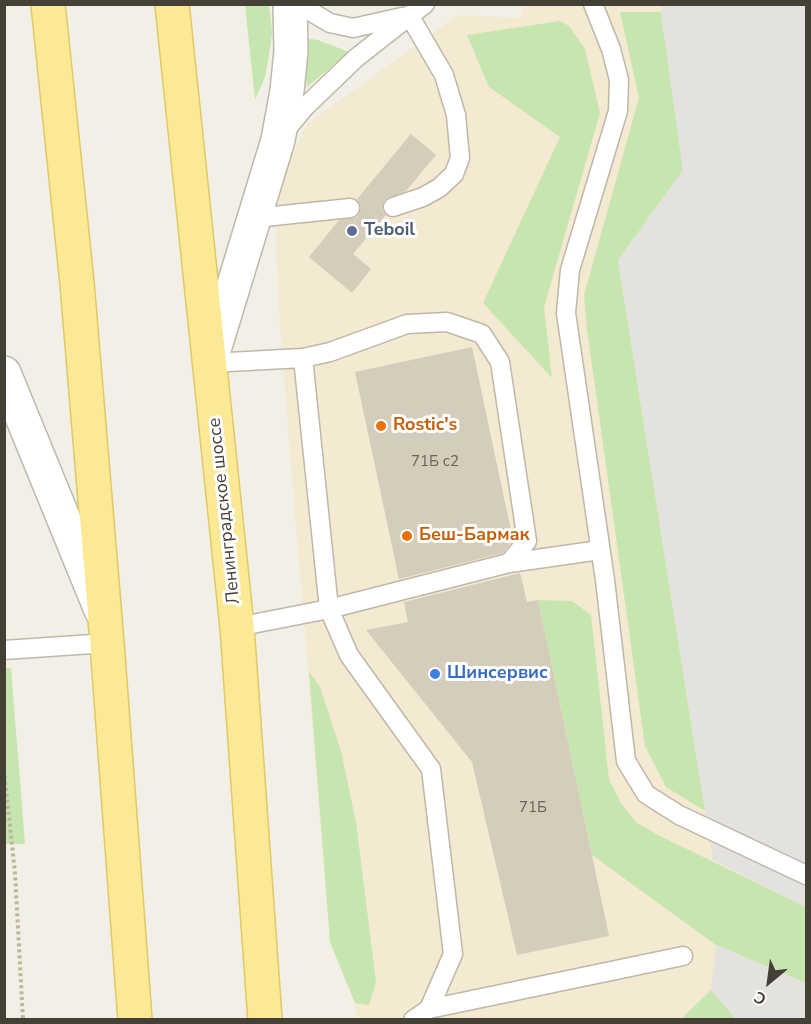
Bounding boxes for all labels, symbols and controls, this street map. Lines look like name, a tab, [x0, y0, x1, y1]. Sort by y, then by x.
place label: Teboil	[364, 220, 415, 242]
marker: Teboil	[345, 224, 359, 238]
place label: Rostic's	[393, 415, 457, 437]
street label: Ленинградское шоссе	[204, 417, 246, 605]
marker: Rostic's	[374, 419, 388, 433]
house number: 71Б с2	[411, 453, 459, 471]
place label: Беш-Бармак	[419, 525, 530, 547]
marker: Беш-Бармак	[400, 529, 414, 543]
place label: Шинсервис	[447, 663, 548, 685]
marker: Шинсервис	[428, 667, 442, 681]
house number: 71Б	[519, 799, 547, 817]
north arrow	[739, 952, 799, 1012]
text: С	[750, 985, 770, 1010]

